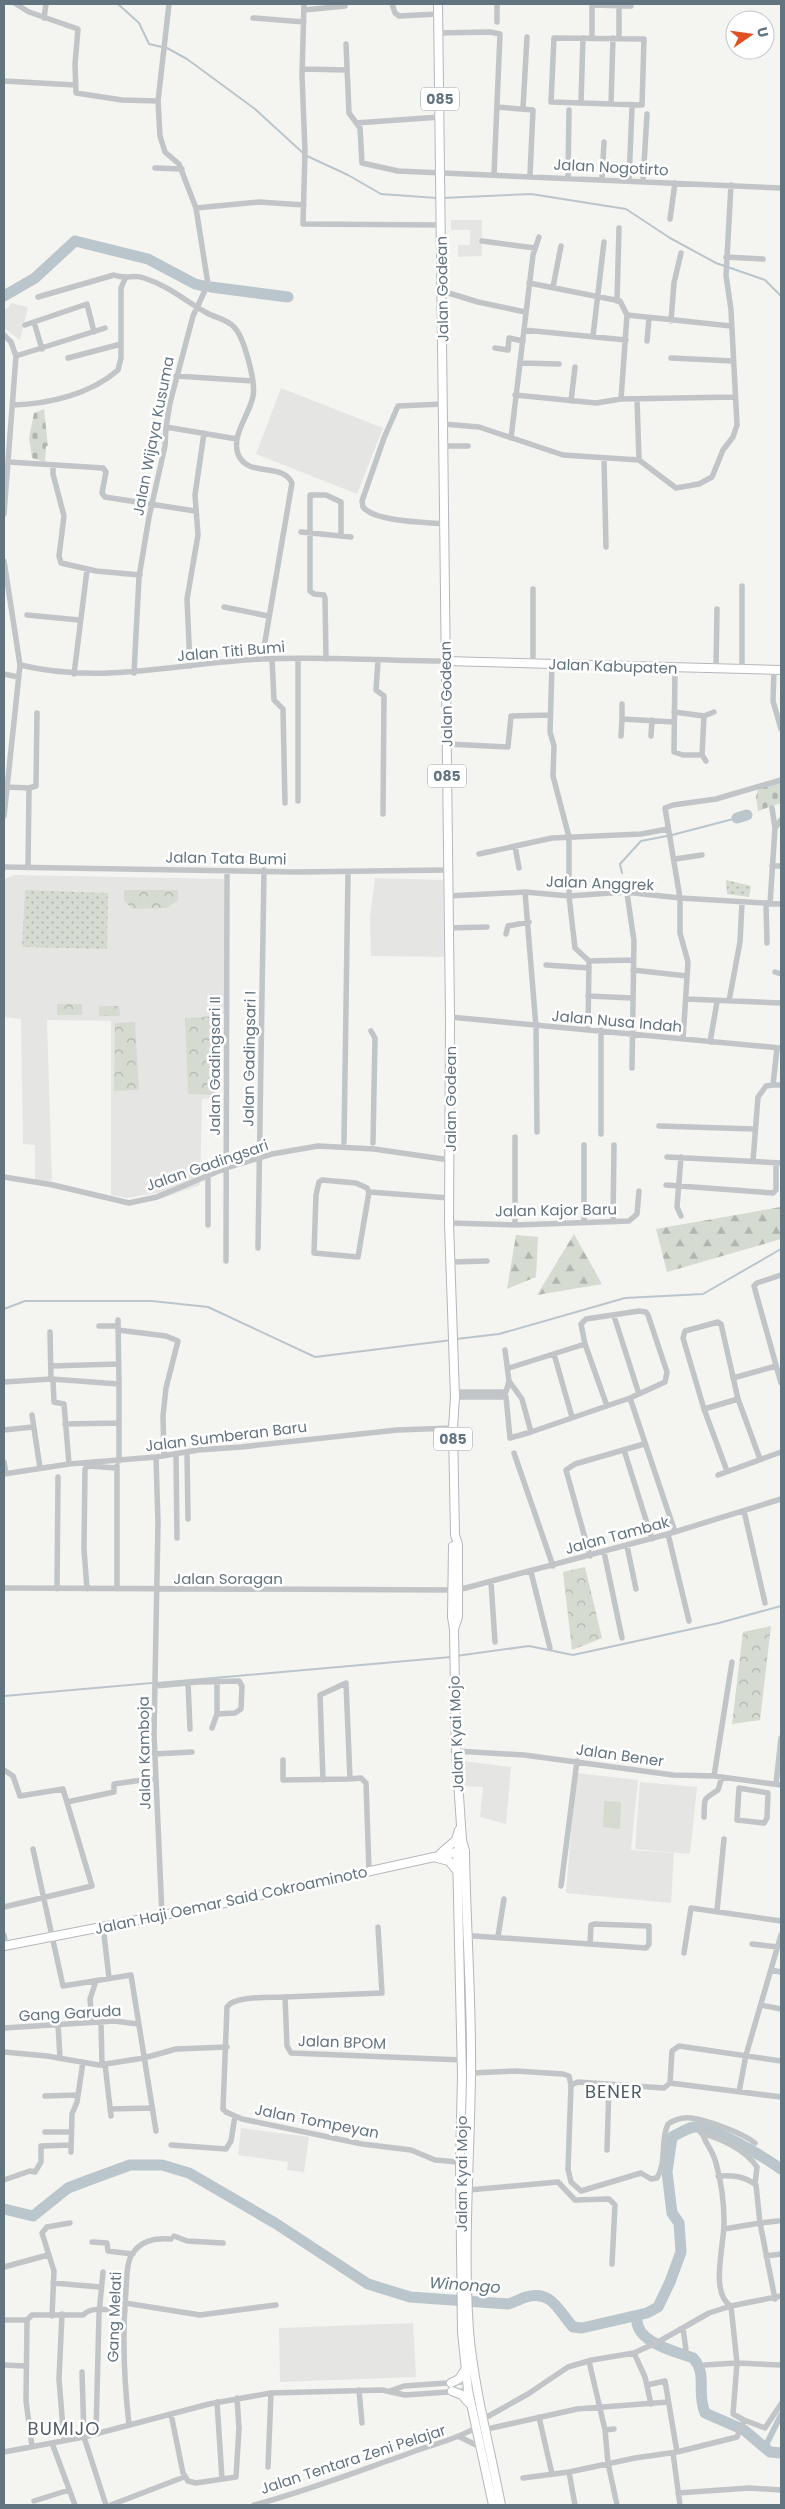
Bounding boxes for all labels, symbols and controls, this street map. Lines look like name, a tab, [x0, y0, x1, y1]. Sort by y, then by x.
north arrow	[725, 10, 775, 60]
text: U	[752, 25, 774, 39]
road number: 085	[421, 88, 459, 110]
street label: Jalan Nogotirto	[553, 153, 669, 181]
street label: Jalan Godean	[431, 236, 453, 342]
street label: Jalan Wijaya Kusuma	[127, 355, 179, 517]
street label: Jalan Titi Bumi	[176, 636, 286, 666]
street label: Jalan Godean	[435, 641, 457, 747]
street label: Jalan Kabupaten	[548, 653, 678, 679]
road number: 085	[428, 764, 466, 788]
street label: Jalan Tata Bumi	[165, 846, 287, 870]
street label: Jalan Anggrek	[546, 871, 655, 895]
street label: Jalan Gadingsari I	[237, 991, 261, 1127]
street label: Jalan Gadingsari II	[204, 996, 225, 1136]
street label: Jalan Nusa Indah	[551, 1005, 683, 1037]
street label: Jalan Godean	[440, 1046, 461, 1152]
street label: Jalan Gadingsari	[143, 1134, 271, 1196]
street label: Jalan Kajor Baru	[495, 1198, 617, 1222]
street label: Jalan Sumberan Baru	[144, 1416, 308, 1456]
road number: 085	[434, 1428, 472, 1450]
street label: Jalan Tambak	[562, 1511, 672, 1559]
street label: Jalan Soragan	[173, 1568, 283, 1589]
street label: Jalan Kyai Mojo	[443, 1675, 469, 1793]
street label: Jalan Kamboja	[133, 1696, 155, 1810]
street label: Jalan Bener	[575, 1738, 666, 1772]
street label: Jalan Haji Oemar Said Cokroaminoto	[93, 1861, 369, 1939]
street label: Gang Garuda	[18, 2000, 122, 2026]
street label: Jalan BPOM	[298, 2030, 386, 2054]
district label: BENER	[585, 2079, 643, 2104]
street label: Jalan Tompeyan	[253, 2099, 381, 2143]
street label: Jalan Kyai Mojo	[451, 2116, 472, 2232]
street label: Gang Melati	[102, 2271, 126, 2363]
water label: Winongo	[429, 2271, 501, 2299]
district label: BUMIJO	[28, 2416, 100, 2441]
street label: Jalan Tentara Zeni Pelajar	[258, 2419, 449, 2499]

